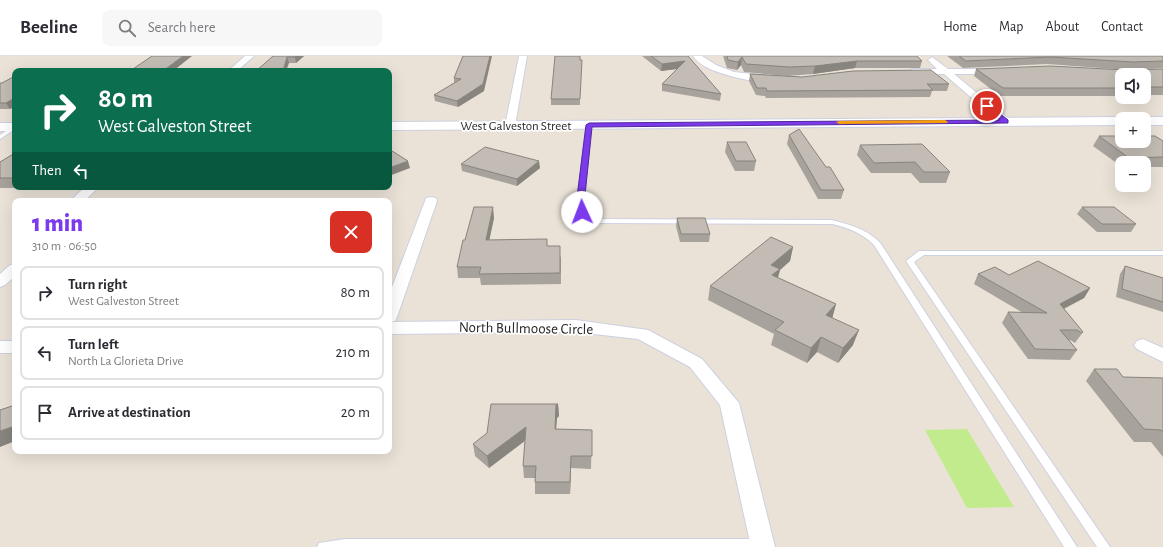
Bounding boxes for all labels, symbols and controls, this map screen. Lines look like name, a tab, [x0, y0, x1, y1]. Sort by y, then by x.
search box	[102, 10, 382, 46]
icon: search	[116, 17, 138, 39]
text: Beeline	[20, 18, 78, 37]
text: Search here	[148, 20, 216, 35]
text: Home	[943, 20, 977, 34]
text: Map	[999, 20, 1023, 34]
text: About	[1045, 20, 1079, 34]
text: Contact	[1101, 20, 1143, 34]
map controls	[1115, 68, 1151, 192]
button: sound	[1115, 68, 1151, 104]
icon: right	[32, 84, 84, 136]
text: 80 m	[98, 85, 153, 113]
pin	[970, 89, 1004, 123]
icon: arrive	[976, 95, 998, 117]
button: +	[1115, 112, 1151, 148]
text: West Galveston Street	[98, 118, 251, 136]
street label: West Galveston Street	[461, 120, 571, 133]
button: −	[1115, 156, 1151, 192]
icon: left	[70, 160, 92, 182]
text: Then	[32, 163, 62, 178]
position arrow	[561, 191, 603, 233]
button: close	[330, 211, 372, 253]
text: 1 min	[32, 212, 83, 236]
text: 310 m · 06:50	[32, 240, 97, 253]
text: Turn right	[68, 277, 127, 292]
icon: right	[34, 282, 56, 304]
text: 80 m	[340, 285, 370, 300]
text: West Galveston Street	[68, 295, 179, 308]
street label: North Bullmoose Circle	[459, 320, 593, 337]
text: Turn left	[68, 337, 119, 352]
icon: left	[34, 342, 56, 364]
text: 210 m	[336, 345, 370, 360]
text: North La Glorieta Drive	[68, 355, 184, 368]
icon: arrive	[34, 402, 56, 424]
text: Arrive at destination	[68, 405, 191, 420]
text: 20 m	[341, 405, 370, 420]

